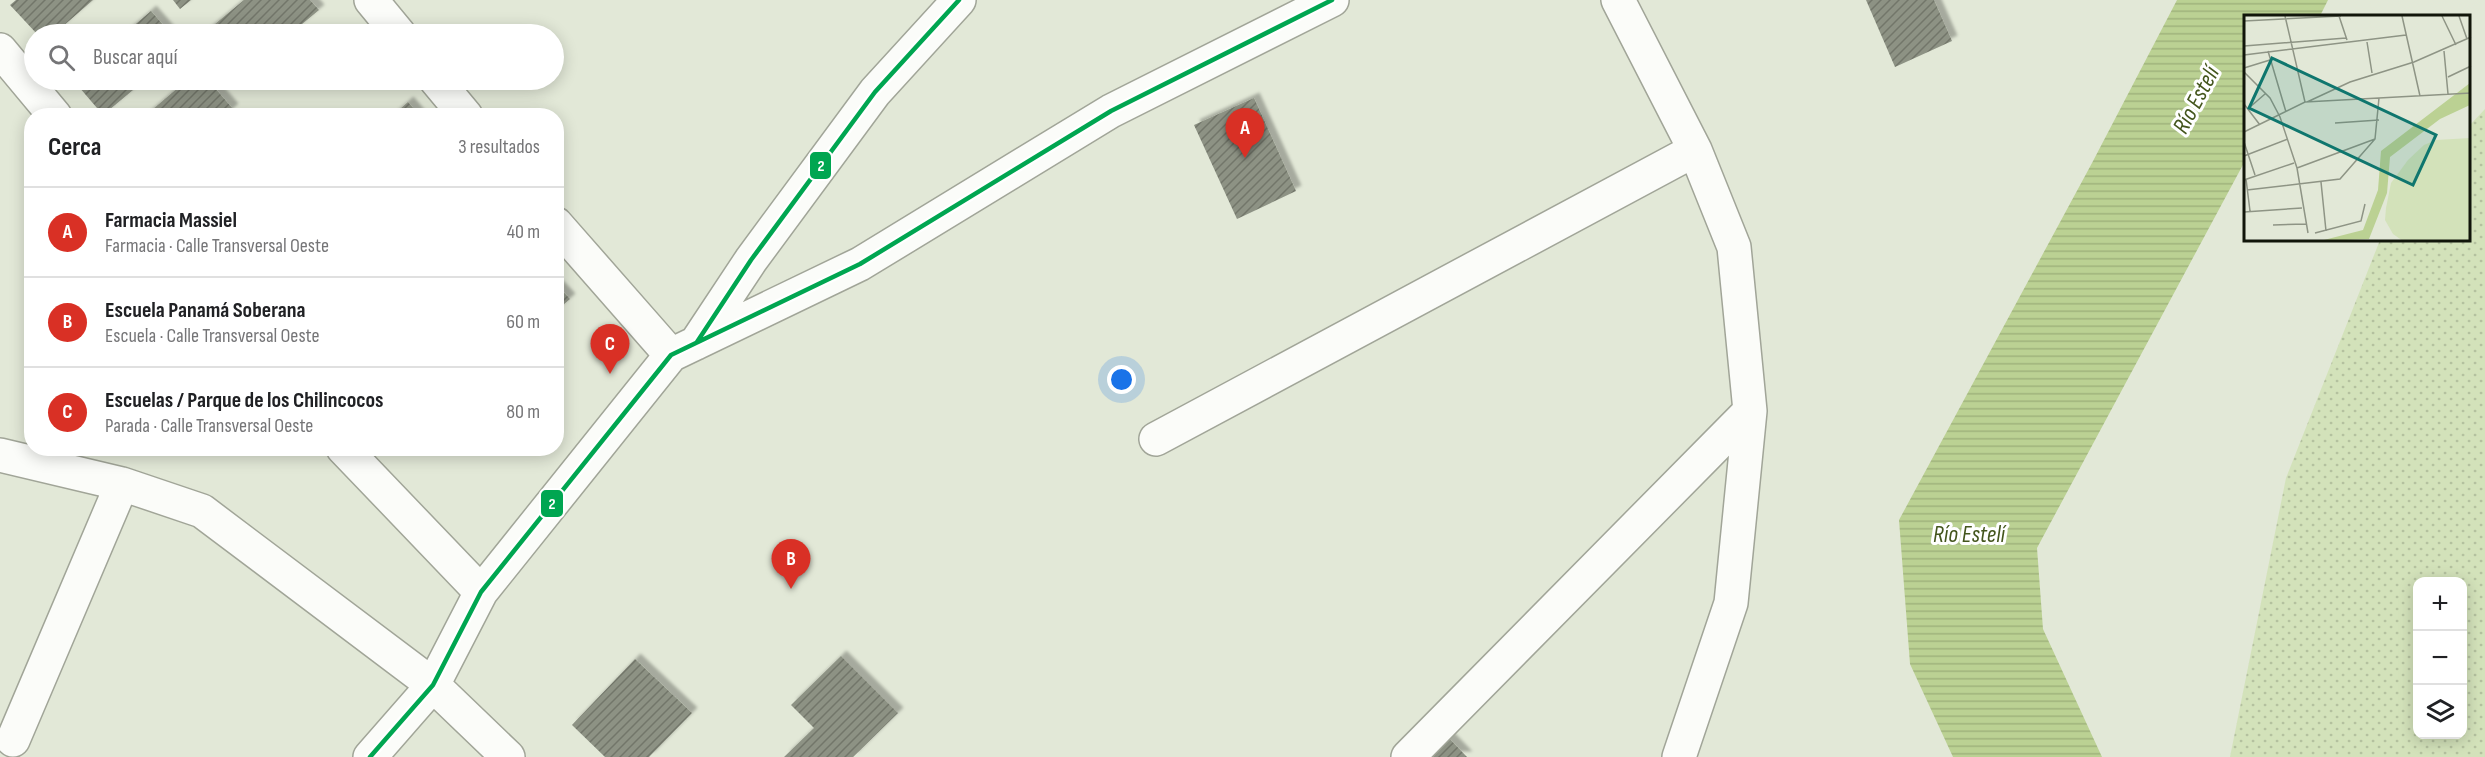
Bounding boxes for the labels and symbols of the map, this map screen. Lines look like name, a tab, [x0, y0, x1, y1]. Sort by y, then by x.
inset map	[2244, 15, 2470, 242]
water label: Río Estelí	[2166, 59, 2227, 139]
pin: A	[1226, 108, 1264, 158]
line badge: 2	[809, 151, 832, 180]
text: 2	[817, 157, 825, 176]
pin: C	[590, 324, 630, 374]
your location	[1107, 365, 1136, 394]
line badge: 2	[540, 489, 564, 518]
text: 2	[548, 495, 556, 514]
water label: Río Estelí	[1933, 520, 2008, 549]
pin: B	[772, 540, 810, 589]

